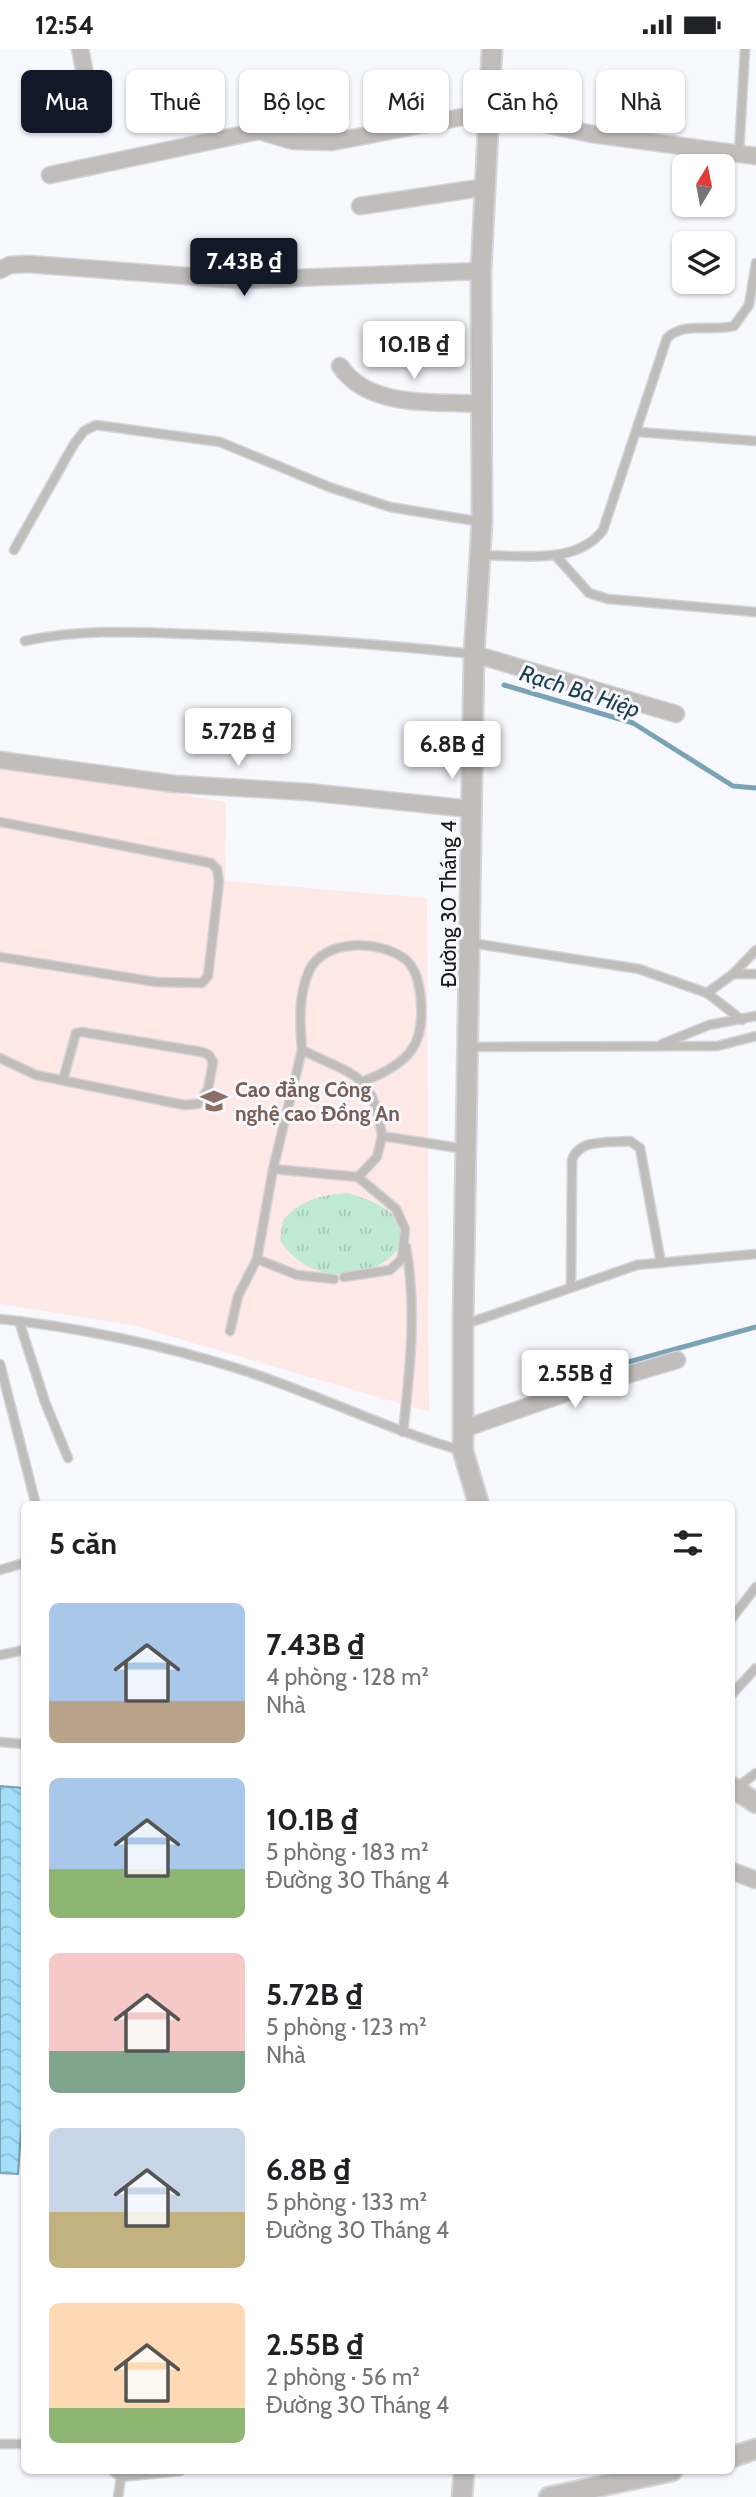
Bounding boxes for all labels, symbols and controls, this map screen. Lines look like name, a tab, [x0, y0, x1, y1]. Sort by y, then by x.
text: 12:54	[35, 9, 94, 41]
chip: Mua	[21, 70, 112, 133]
chip: Thuê	[126, 70, 225, 133]
chip: Bộ lọc	[239, 70, 349, 133]
chip: Mới	[363, 70, 449, 133]
chip: Căn hộ	[463, 70, 582, 133]
chip: Nhà	[596, 70, 685, 133]
north arrow	[672, 154, 735, 217]
map controls	[672, 154, 735, 294]
button: layers	[672, 231, 735, 294]
pin: 7.43B ₫	[179, 239, 309, 298]
text: 7.43B ₫	[206, 247, 282, 275]
pin: 10.1B ₫	[349, 321, 479, 381]
text: 10.1B ₫	[379, 330, 449, 358]
water label: Rạch Bà Hiệp	[516, 658, 644, 724]
pin: 5.72B ₫	[173, 709, 303, 768]
text: 5.72B ₫	[201, 717, 275, 745]
pin: 6.8B ₫	[395, 721, 509, 781]
text: 6.8B ₫	[420, 730, 484, 758]
street label: Đường 30 Tháng 4	[436, 820, 461, 988]
place label: Cao đẳng Công nghệ cao Đồng An	[235, 1077, 400, 1126]
school or university icon: Cao đẳng Công nghệ cao Đồng An	[199, 1086, 229, 1116]
pin: 2.55B ₫	[510, 1351, 640, 1410]
text: 2.55B ₫	[538, 1359, 612, 1387]
icon: filters	[669, 1524, 707, 1562]
text: 5 căn	[49, 1525, 117, 1562]
text: 7.43B ₫	[266, 1626, 364, 1663]
icon: home	[105, 1631, 189, 1715]
text: 4 phòng · 128 m²	[266, 1663, 429, 1691]
text: Nhà	[266, 1691, 306, 1719]
text: 10.1B ₫	[266, 1801, 358, 1838]
icon: home	[105, 1806, 189, 1890]
text: 5 phòng · 183 m²	[266, 1838, 429, 1866]
text: Đường 30 Tháng 4	[266, 1866, 449, 1894]
text: 5.72B ₫	[266, 1976, 363, 2013]
icon: home	[105, 1981, 189, 2065]
text: 5 phòng · 123 m²	[266, 2013, 427, 2041]
text: Nhà	[266, 2041, 306, 2069]
text: 6.8B ₫	[266, 2151, 350, 2188]
icon: home	[105, 2156, 189, 2240]
text: 5 phòng · 133 m²	[266, 2188, 427, 2216]
text: Đường 30 Tháng 4	[266, 2216, 449, 2244]
text: 2.55B ₫	[266, 2326, 363, 2363]
icon: home	[105, 2331, 189, 2415]
text: 2 phòng · 56 m²	[266, 2363, 420, 2391]
text: Đường 30 Tháng 4	[266, 2391, 449, 2419]

